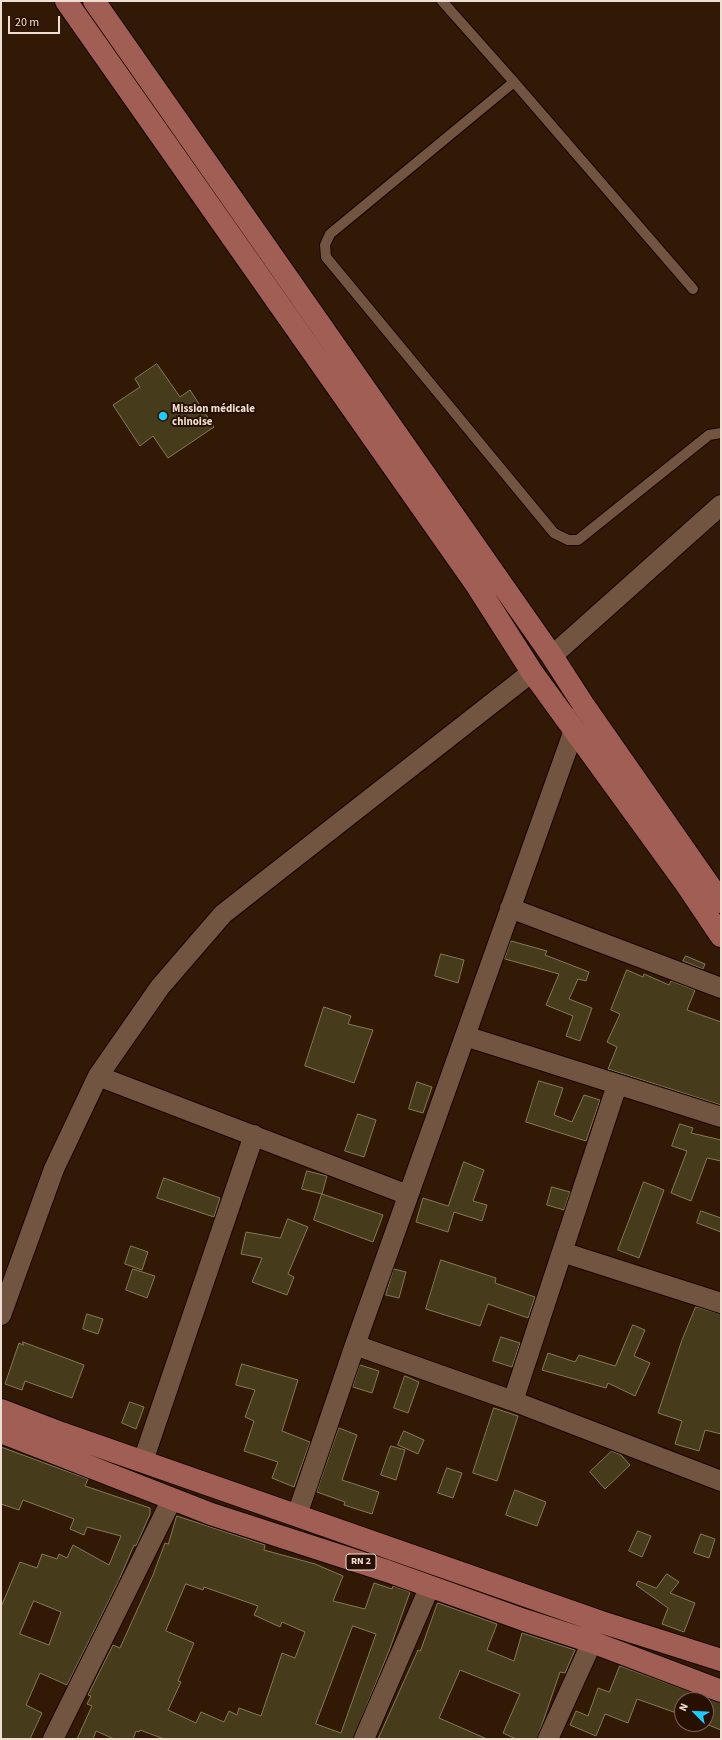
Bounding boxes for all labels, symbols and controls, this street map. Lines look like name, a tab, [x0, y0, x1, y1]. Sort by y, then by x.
scale bar	[10, 8, 62, 34]
text: 20 m	[15, 14, 39, 31]
place label: Mission médicale chinoise	[172, 403, 255, 429]
marker: Mission médicale chinoise	[157, 410, 169, 422]
road number: RN 2	[346, 1554, 376, 1570]
north arrow	[674, 1692, 714, 1732]
text: N	[675, 1701, 692, 1714]

